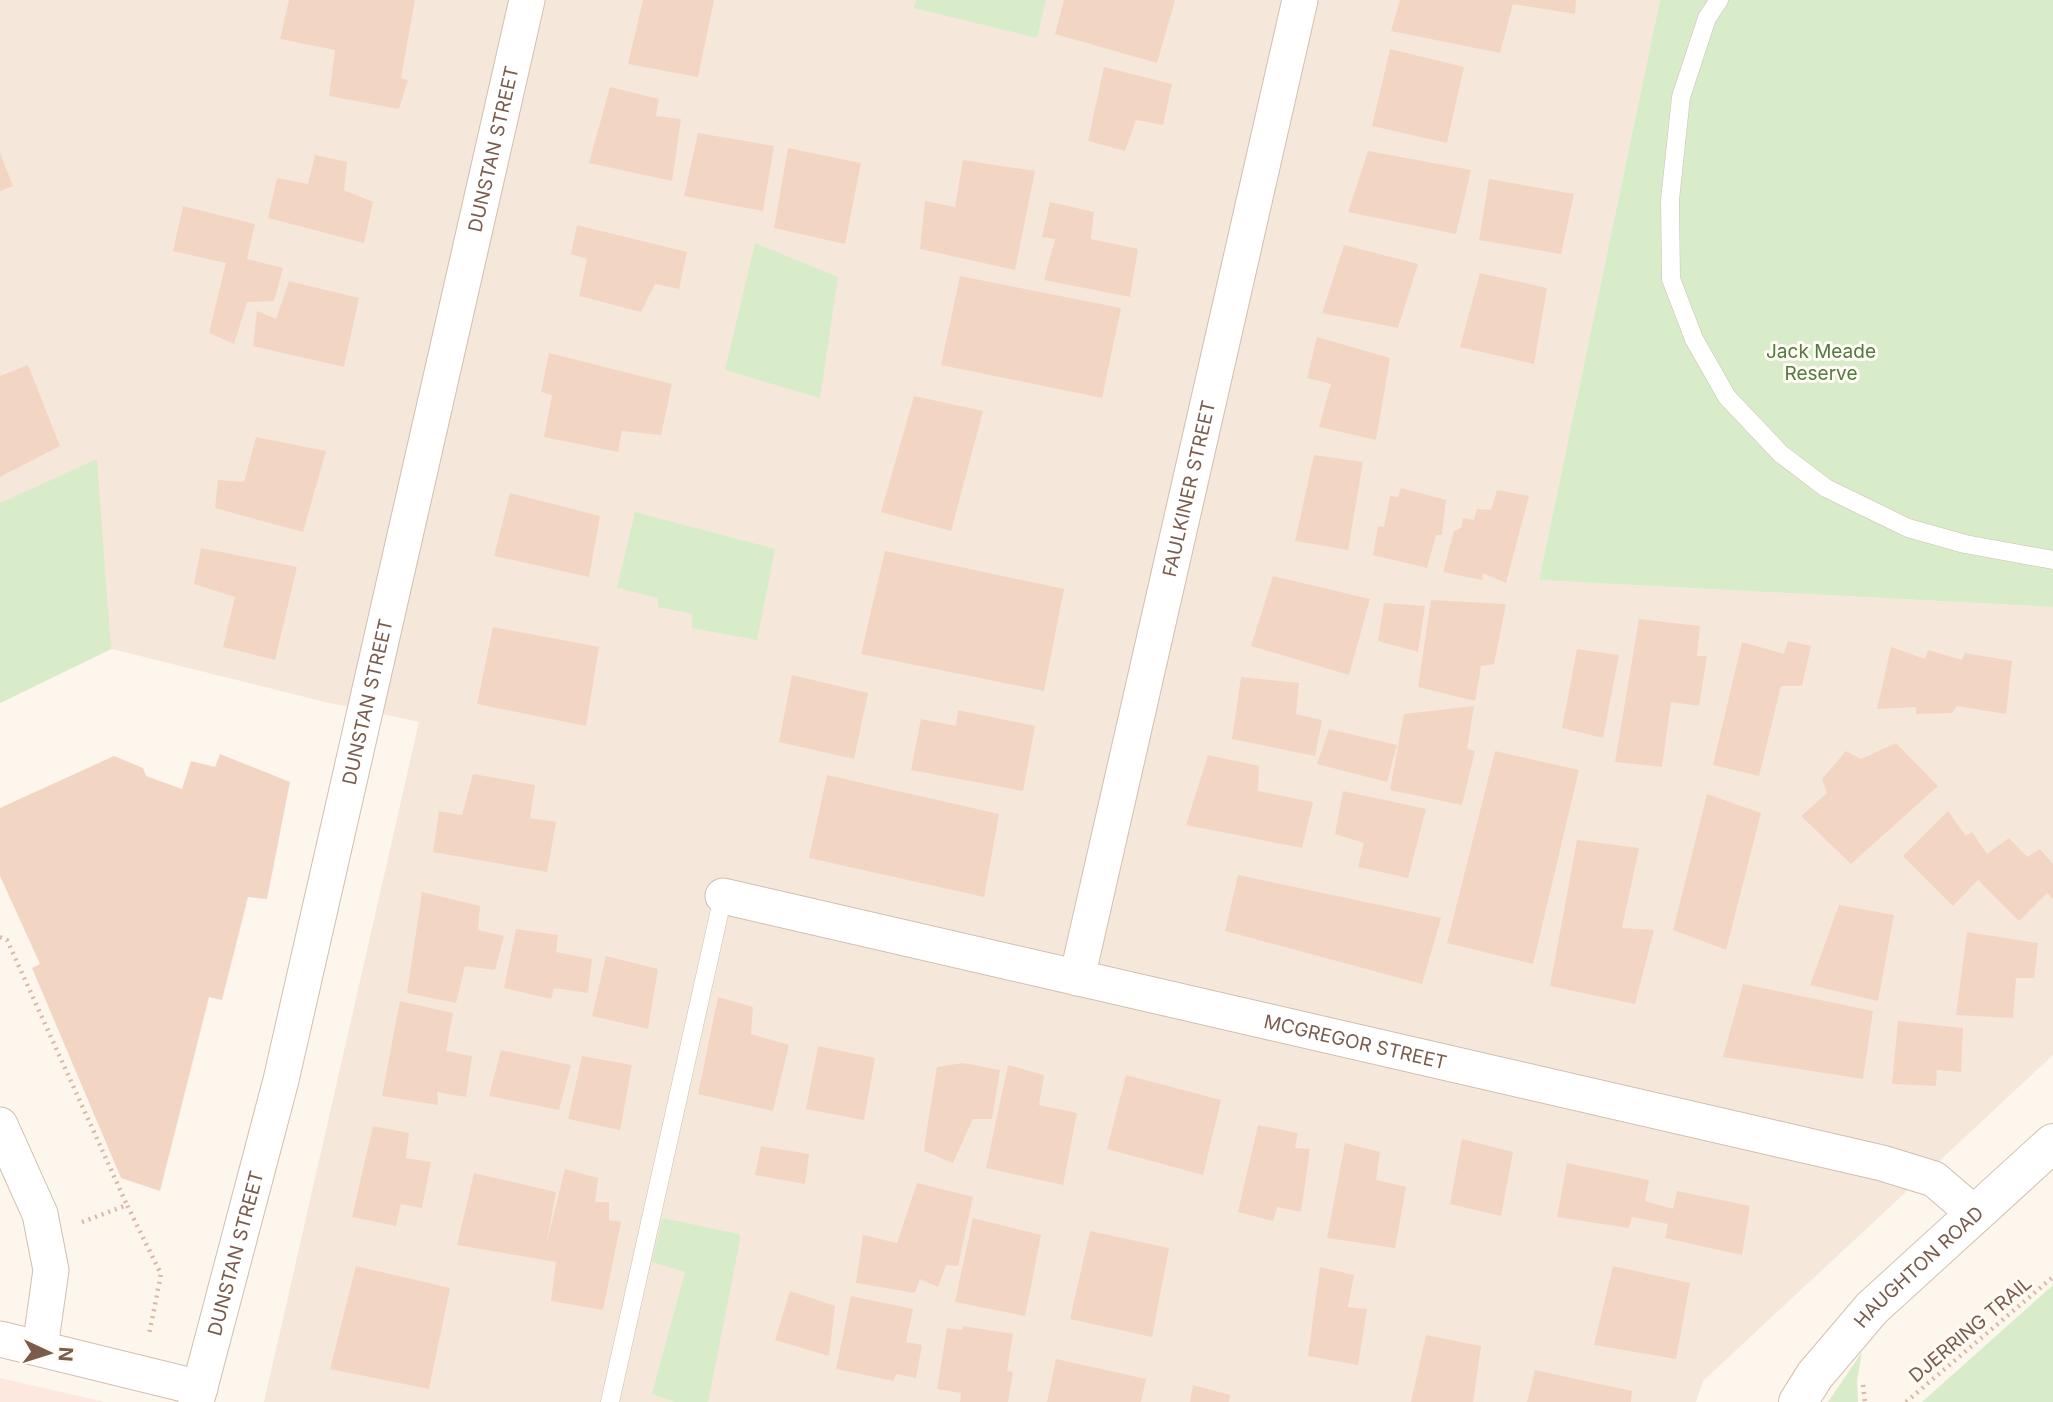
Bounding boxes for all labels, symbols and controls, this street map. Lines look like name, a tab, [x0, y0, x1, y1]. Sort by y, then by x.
street label: DUNSTAN STREET	[464, 64, 524, 234]
park label: Jack Meade Reserve	[1766, 340, 1876, 385]
street label: FAULKINER STREET	[1158, 398, 1220, 579]
street label: DUNSTAN STREET	[338, 617, 398, 787]
street label: MCGREGOR STREET	[1262, 1010, 1449, 1074]
street label: DUNSTAN STREET	[203, 1168, 269, 1338]
street label: HAUGHTON ROAD	[1849, 1201, 1988, 1333]
street label: DJERRING TRAIL	[1904, 1271, 2036, 1387]
north arrow	[14, 1318, 84, 1388]
text: N	[53, 1346, 77, 1362]

